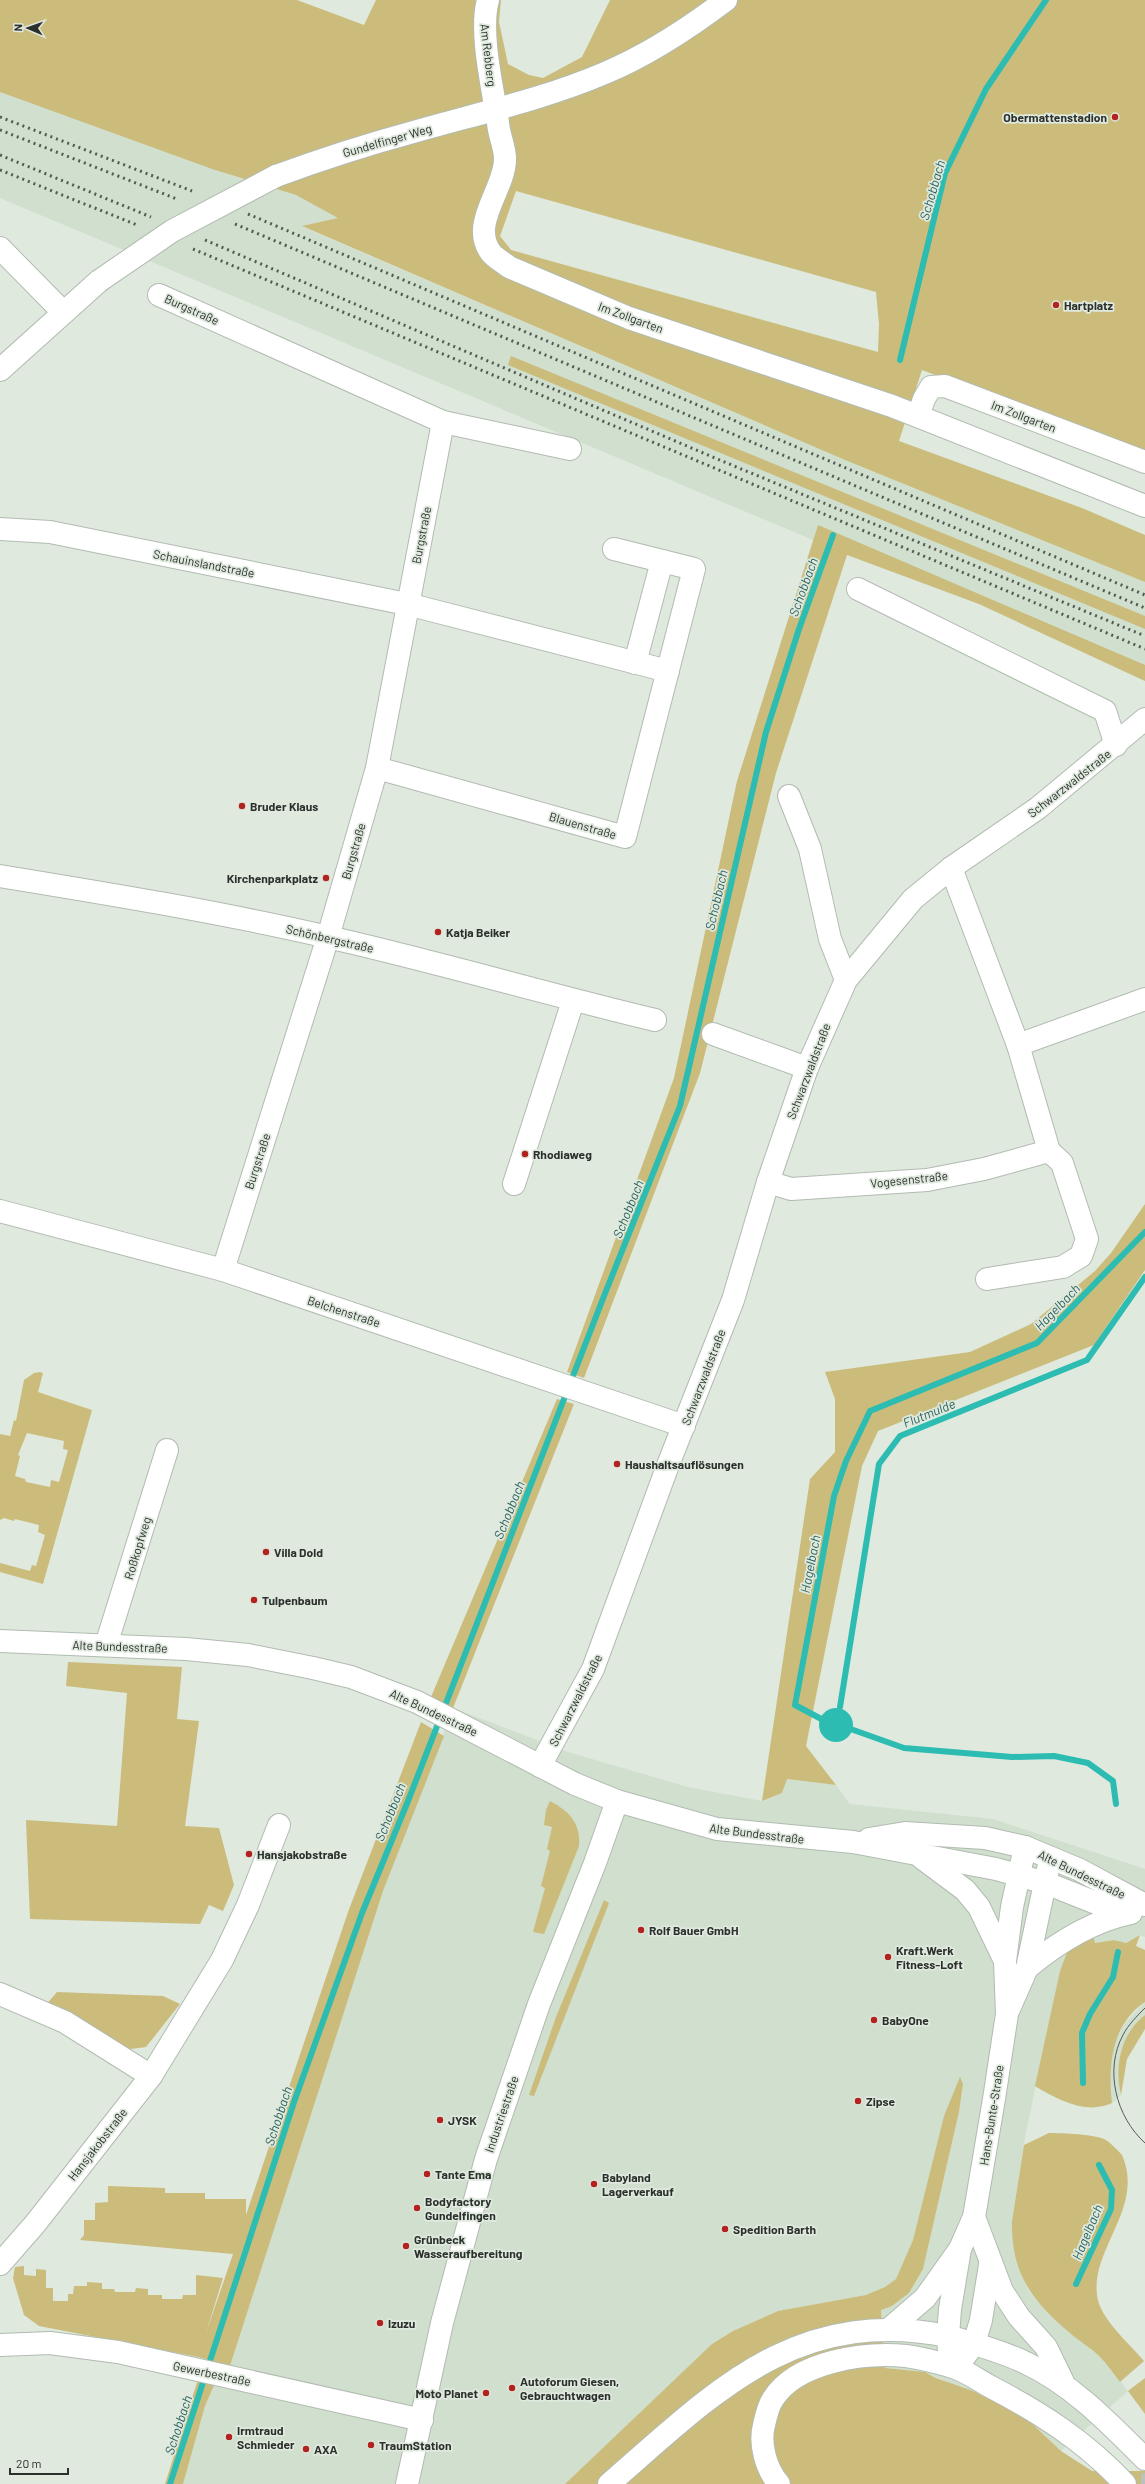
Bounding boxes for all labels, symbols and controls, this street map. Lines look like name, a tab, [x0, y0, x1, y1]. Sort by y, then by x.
north arrow	[8, 8, 48, 48]
street label: Am Rebberg	[478, 23, 500, 87]
text: N	[11, 24, 24, 32]
place label: Obermattenstadion	[1003, 110, 1107, 124]
marker: Obermattenstadion	[1110, 112, 1120, 122]
street label: Gundelfinger Weg	[341, 121, 433, 159]
water label: Schobbach	[916, 158, 948, 222]
street label: Burgstraße	[163, 291, 221, 327]
place label: Hartplatz	[1064, 298, 1114, 312]
street label: Im Zollgarten	[597, 299, 665, 335]
marker: Hartplatz	[1051, 300, 1061, 310]
street label: Im Zollgarten	[990, 397, 1058, 435]
street label: Burgstraße	[409, 505, 433, 565]
street label: Schauinslandstraße	[152, 546, 256, 580]
water label: Schobbach	[785, 555, 821, 619]
street label: Schwarzwaldstraße	[1025, 746, 1113, 820]
place label: Bruder Klaus	[250, 799, 318, 813]
marker: Bruder Klaus	[237, 801, 247, 811]
street label: Blauenstraße	[548, 809, 618, 841]
street label: Burgstraße	[338, 821, 368, 881]
water label: Schobbach	[701, 868, 731, 932]
place label: Kirchenparkplatz	[227, 871, 318, 885]
marker: Kirchenparkplatz	[321, 873, 331, 883]
street label: Schönbergstraße	[285, 921, 375, 955]
place label: Katja Beiker	[446, 925, 511, 939]
marker: Katja Beiker	[433, 927, 443, 937]
street label: Schwarzwaldstraße	[783, 1021, 833, 1121]
street label: Burgstraße	[241, 1131, 273, 1191]
place label: Rhodiaweg	[533, 1147, 592, 1161]
marker: Rhodiaweg	[520, 1149, 530, 1159]
street label: Vogesenstraße	[869, 1168, 949, 1190]
water label: Schobbach	[609, 1177, 647, 1241]
water label: Hagelbach	[1031, 1280, 1083, 1334]
street label: Belchenstraße	[306, 1293, 382, 1329]
street label: Schwarzwaldstraße	[678, 1327, 728, 1427]
water label: Flutmulde	[900, 1395, 958, 1431]
place label: Haushaltsauflösungen	[625, 1457, 744, 1471]
marker: Haushaltsauflösungen	[612, 1459, 622, 1469]
water label: Schobbach	[490, 1478, 528, 1542]
street label: Roßkopfweg	[121, 1515, 153, 1581]
water label: Hagelbach	[797, 1534, 823, 1594]
place label: Villa Dold	[274, 1545, 323, 1559]
marker: Villa Dold	[261, 1547, 271, 1557]
place label: Tulpenbaum	[262, 1593, 328, 1607]
marker: Tulpenbaum	[249, 1595, 259, 1605]
street label: Alte Bundesstraße	[72, 1637, 168, 1655]
street label: Schwarzwaldstraße	[546, 1652, 604, 1748]
street label: Alte Bundesstraße	[388, 1686, 480, 1738]
water label: Schobbach	[371, 1780, 409, 1844]
street label: Alte Bundesstraße	[709, 1820, 805, 1846]
place label: Hansjakobstraße	[257, 1847, 347, 1861]
street label: Alte Bundesstraße	[1036, 1847, 1128, 1901]
marker: Hansjakobstraße	[244, 1849, 254, 1859]
place label: Rolf Bauer GmbH	[649, 1923, 738, 1937]
marker: Rolf Bauer GmbH	[636, 1925, 646, 1935]
place label: Kraft.Werk Fitness-Loft	[896, 1943, 963, 1971]
marker: Kraft.Werk Fitness-Loft	[883, 1952, 893, 1962]
place label: BabyOne	[882, 2013, 929, 2027]
marker: BabyOne	[869, 2015, 879, 2025]
street label: Hans-Bunte-Straße	[976, 2064, 1006, 2166]
street label: Industriestraße	[481, 2074, 521, 2154]
water label: Schobbach	[261, 2084, 295, 2148]
place label: Zipse	[866, 2094, 896, 2108]
marker: Zipse	[853, 2096, 863, 2106]
street label: Hansjakobstraße	[64, 2105, 130, 2183]
place label: JYSK	[448, 2113, 477, 2127]
marker: JYSK	[435, 2115, 445, 2125]
place label: Tante Ema	[435, 2167, 491, 2181]
marker: Tante Ema	[422, 2169, 432, 2179]
place label: Babyland Lagerverkauf	[602, 2170, 674, 2198]
marker: Babyland Lagerverkauf	[589, 2179, 599, 2189]
place label: Bodyfactory Gundelfingen	[425, 2194, 496, 2222]
water label: Hagelbach	[1068, 2202, 1106, 2262]
marker: Bodyfactory Gundelfingen	[412, 2203, 422, 2213]
place label: Spedition Barth	[733, 2222, 816, 2236]
marker: Spedition Barth	[720, 2224, 730, 2234]
place label: Grünbeck Wasseraufbereitung	[414, 2232, 523, 2260]
marker: Grünbeck Wasseraufbereitung	[401, 2241, 411, 2251]
place label: Izuzu	[388, 2316, 415, 2330]
marker: Izuzu	[375, 2318, 385, 2328]
street label: Gewerbestraße	[172, 2358, 252, 2388]
place label: Autoforum Giesen, Gebrauchtwagen	[520, 2374, 619, 2402]
marker: Autoforum Giesen, Gebrauchtwagen	[507, 2383, 517, 2393]
place label: Moto Planet	[415, 2386, 478, 2400]
marker: Moto Planet	[481, 2388, 491, 2398]
water label: Schobbach	[161, 2393, 195, 2457]
place label: Irmtraud Schmieder	[237, 2423, 295, 2451]
marker: Irmtraud Schmieder	[224, 2432, 234, 2442]
place label: TraumStation	[379, 2438, 452, 2452]
marker: TraumStation	[366, 2440, 376, 2450]
place label: AXA	[314, 2442, 338, 2456]
marker: AXA	[301, 2444, 311, 2454]
scale bar	[10, 2450, 68, 2476]
text: 20 m	[16, 2456, 42, 2470]

